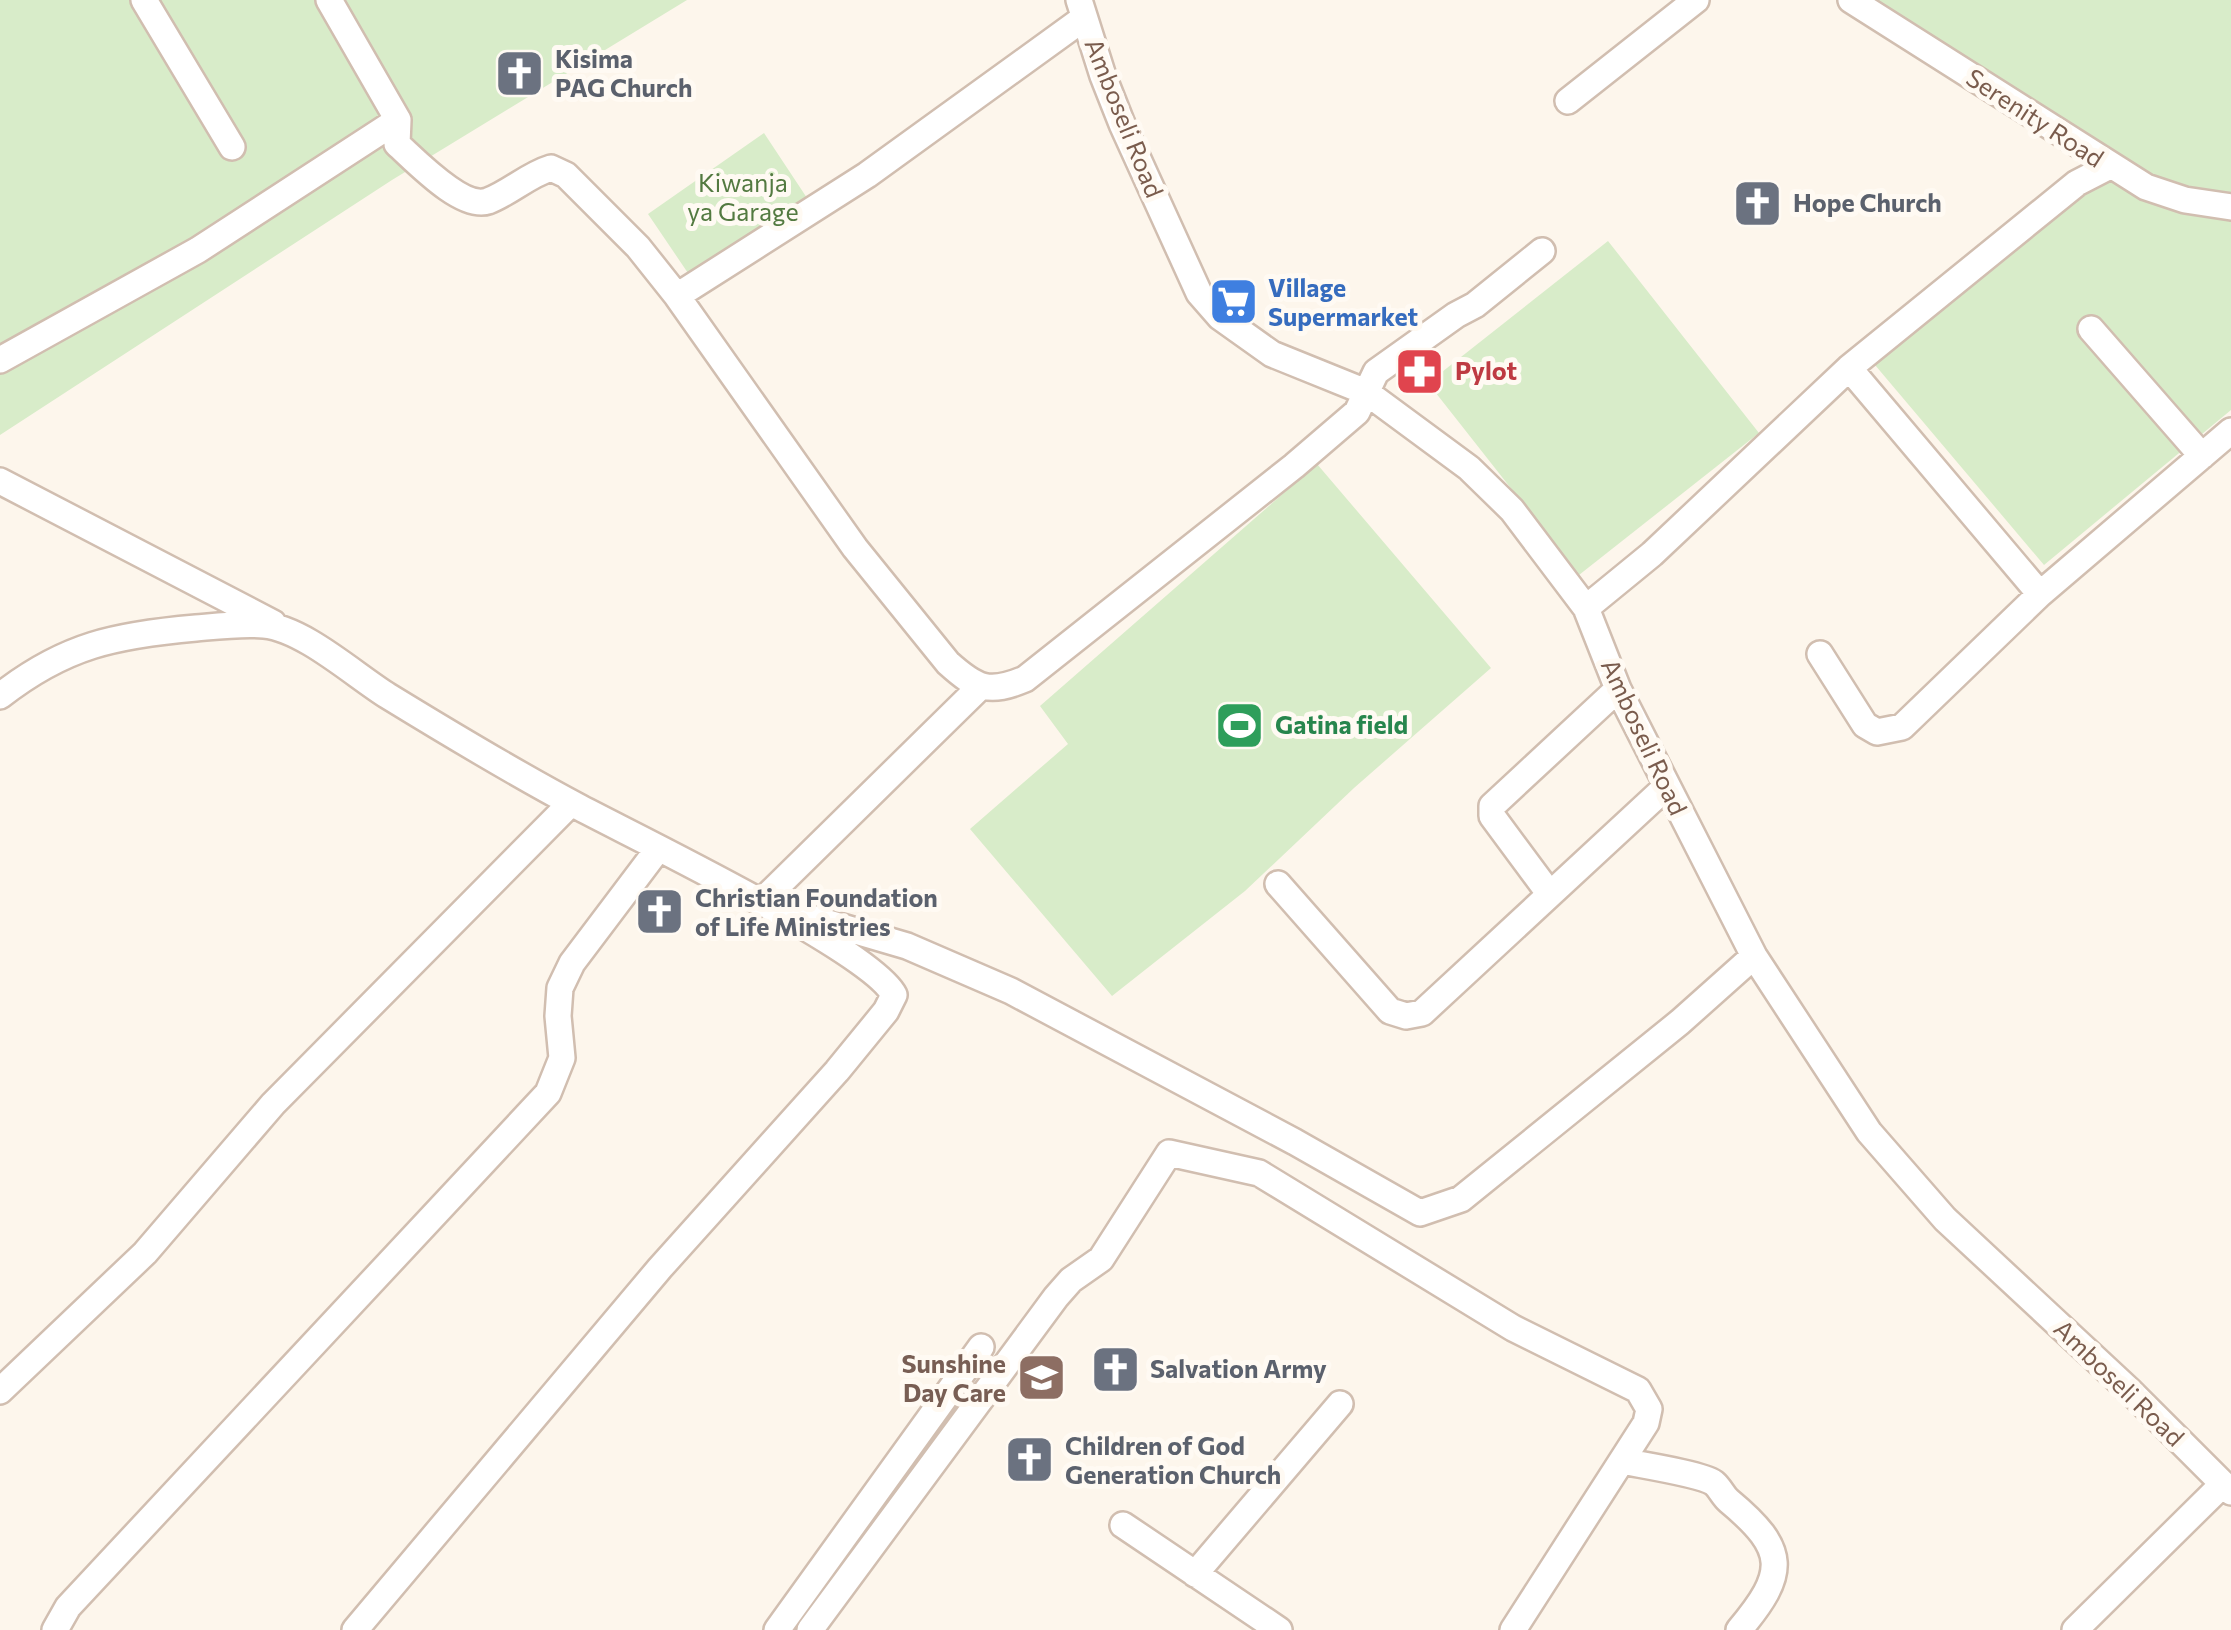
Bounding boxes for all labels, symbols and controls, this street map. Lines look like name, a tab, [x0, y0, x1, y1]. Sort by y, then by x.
street label: Amboseli Road	[1079, 34, 1170, 202]
place label: Kisima PAG Church	[555, 43, 692, 102]
church icon: Kisima PAG Church	[494, 47, 546, 99]
street label: Serenity Road	[1961, 62, 2110, 173]
park label: Kiwanja ya Garage	[687, 167, 799, 226]
church icon: Hope Church	[1732, 177, 1784, 229]
place label: Hope Church	[1793, 187, 1942, 217]
place label: Village Supermarket	[1268, 272, 1418, 331]
supermarket icon: Village Supermarket	[1207, 276, 1259, 328]
pharmacy icon: Pylot	[1394, 345, 1446, 397]
place label: Pylot	[1455, 355, 1517, 385]
street label: Amboseli Road	[1596, 654, 1694, 820]
sports icon: Gatina field	[1214, 699, 1266, 751]
place label: Gatina field	[1275, 709, 1408, 739]
place label: Christian Foundation of Life Ministries	[695, 882, 938, 941]
church icon: Christian Foundation of Life Ministries	[634, 886, 686, 938]
street label: Amboseli Road	[2048, 1313, 2191, 1452]
church icon: Salvation Army	[1089, 1343, 1141, 1395]
place label: Sunshine Day Care	[902, 1348, 1006, 1407]
school or university icon: Sunshine Day Care	[1015, 1352, 1067, 1404]
place label: Salvation Army	[1150, 1353, 1327, 1383]
place label: Children of God Generation Church	[1065, 1430, 1281, 1489]
church icon: Children of God Generation Church	[1004, 1434, 1056, 1486]

